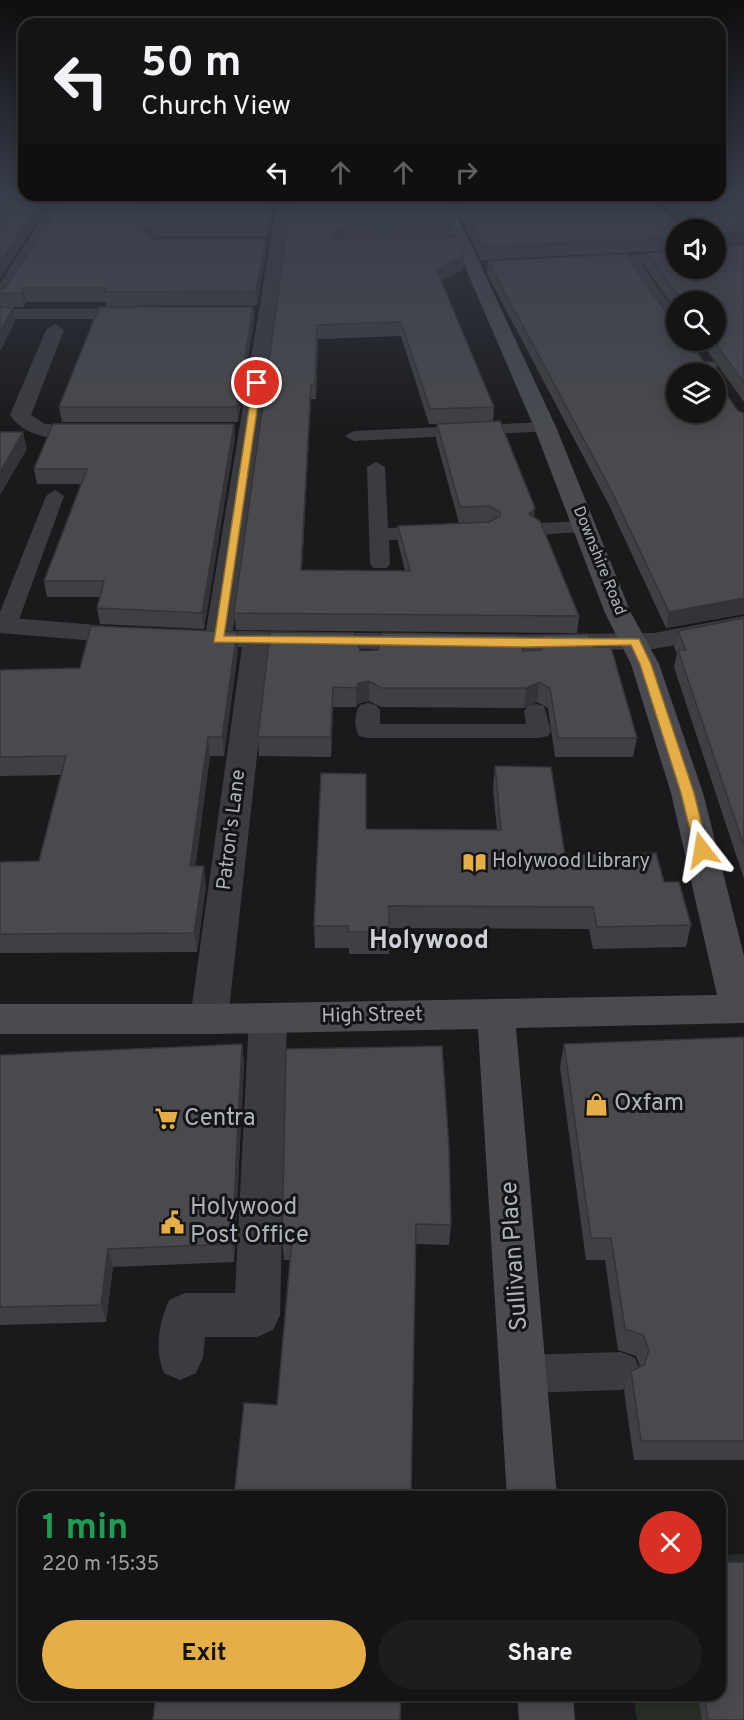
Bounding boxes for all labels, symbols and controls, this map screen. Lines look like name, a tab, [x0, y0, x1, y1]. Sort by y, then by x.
text: 50 m	[141, 38, 242, 91]
icon: left	[42, 42, 120, 120]
text: Church View	[141, 90, 291, 124]
icon: left	[261, 156, 294, 189]
icon: ahead	[324, 156, 357, 189]
icon: ahead	[387, 156, 420, 189]
icon: right	[450, 156, 483, 189]
map controls	[666, 219, 726, 423]
button: sound	[666, 219, 726, 279]
button: search	[666, 291, 726, 351]
pin	[231, 357, 282, 408]
button: layers	[666, 363, 726, 423]
icon: arrive	[240, 366, 273, 399]
street label: Downshire Road	[568, 504, 630, 618]
street label: Patron's Lane	[212, 768, 252, 892]
position arrow	[670, 818, 734, 882]
library icon: Holywood Library	[461, 849, 487, 875]
place label: Holywood Library	[492, 849, 650, 875]
district label: Holywood	[369, 925, 489, 958]
street label: High Street	[321, 1002, 423, 1030]
place label: Oxfam	[614, 1089, 684, 1119]
shop icon: Oxfam	[583, 1091, 609, 1117]
place label: Centra	[184, 1104, 256, 1134]
supermarket icon: Centra	[153, 1106, 179, 1132]
street label: Sullivan Place	[495, 1180, 535, 1332]
place label: Holywood Post Office	[190, 1193, 309, 1251]
public building icon: Holywood Post Office	[159, 1209, 185, 1235]
text: 1 min	[42, 1506, 128, 1552]
button: close	[639, 1511, 702, 1574]
text: 220 m · 15:35	[42, 1552, 159, 1578]
button: Exit	[42, 1620, 366, 1689]
button: Share	[378, 1620, 702, 1689]

